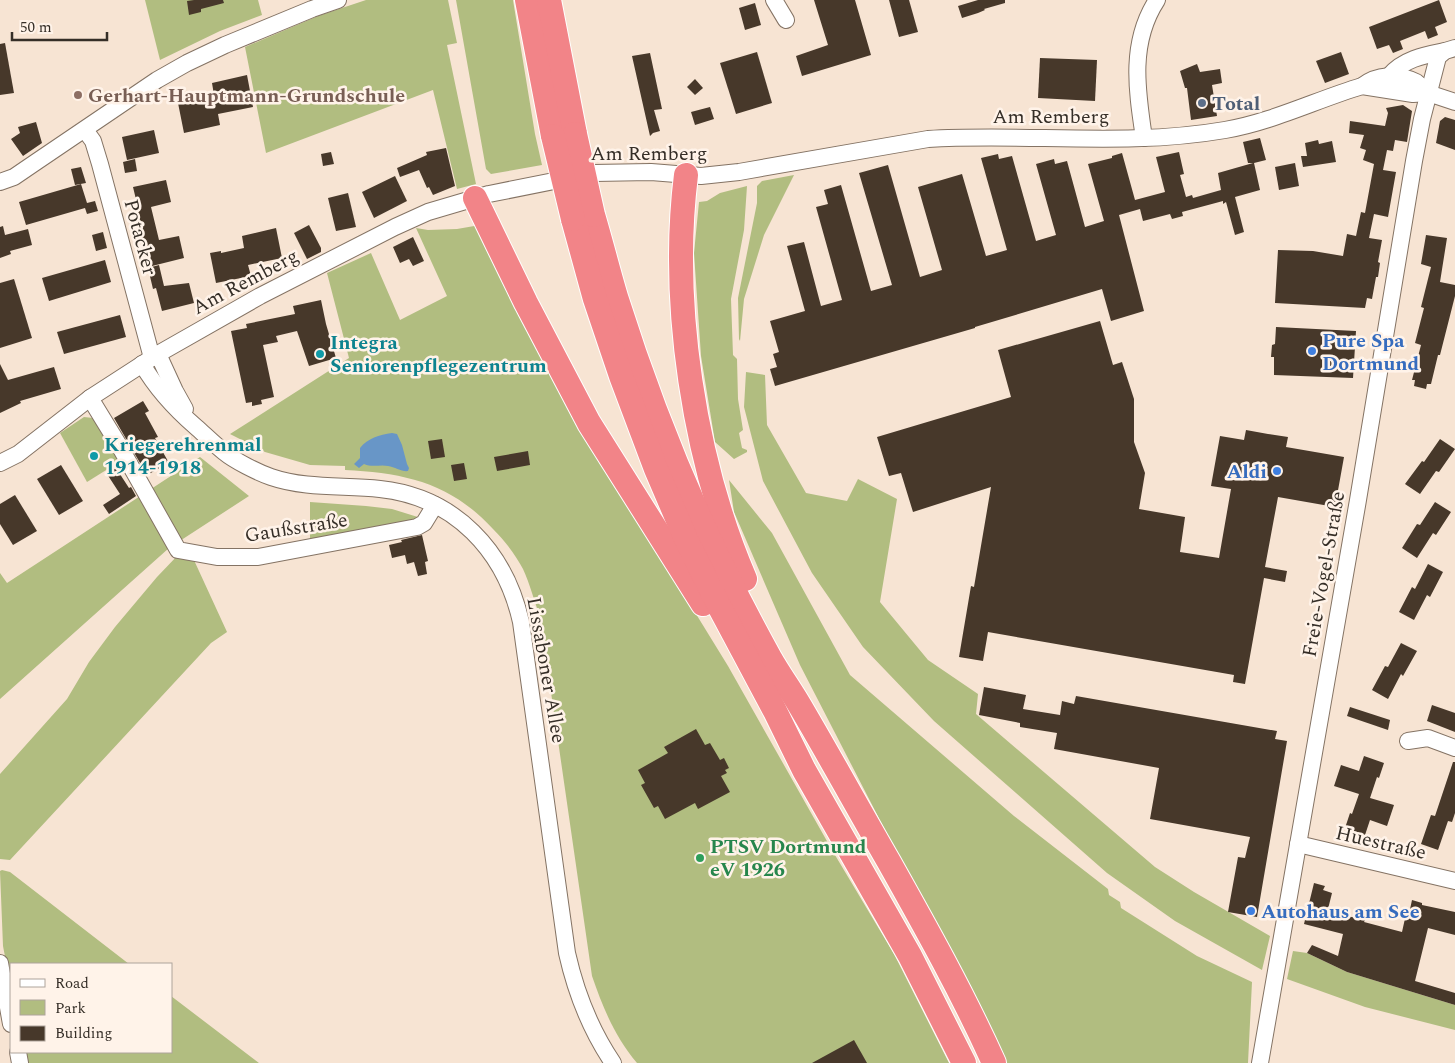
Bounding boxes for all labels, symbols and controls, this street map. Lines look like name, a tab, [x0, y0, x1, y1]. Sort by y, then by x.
scale bar	[12, 10, 108, 42]
text: 50 m	[20, 16, 52, 39]
place label: Gerhart-Hauptmann-Grundschule	[88, 81, 405, 111]
marker: Gerhart-Hauptmann-Grundschule	[72, 89, 84, 101]
place label: Total	[1212, 89, 1260, 119]
marker: Total	[1196, 97, 1208, 109]
street label: Am Remberg	[993, 102, 1109, 132]
street label: Am Remberg	[591, 139, 707, 169]
street label: Potacker	[115, 196, 165, 279]
street label: Am Remberg	[187, 241, 304, 323]
place label: Pure Spa Dortmund	[1322, 326, 1420, 379]
place label: Integra Seniorenpflegezentrum	[330, 328, 547, 381]
marker: Pure Spa Dortmund	[1306, 345, 1318, 357]
marker: Integra Seniorenpflegezentrum	[314, 348, 326, 360]
place label: Kriegerehrenmal 1914-1918	[104, 430, 262, 483]
marker: Kriegerehrenmal 1914-1918	[88, 450, 100, 462]
place label: Aldi	[1227, 457, 1267, 487]
marker: Aldi	[1271, 465, 1283, 477]
street label: Freie-Vogel-Straße	[1295, 489, 1353, 660]
street label: Gaußstraße	[243, 505, 350, 551]
street label: Lissaboner Allee	[518, 595, 574, 746]
street label: Huestraße	[1332, 818, 1429, 868]
place label: PTSV Dortmund eV 1926	[710, 832, 867, 885]
marker: PTSV Dortmund eV 1926	[694, 852, 706, 864]
place label: Autohaus am See	[1261, 897, 1420, 927]
marker: Autohaus am See	[1245, 905, 1257, 917]
legend	[10, 963, 172, 1053]
text: Road	[55, 972, 89, 995]
text: Park	[55, 997, 86, 1020]
text: Building	[55, 1022, 112, 1045]

